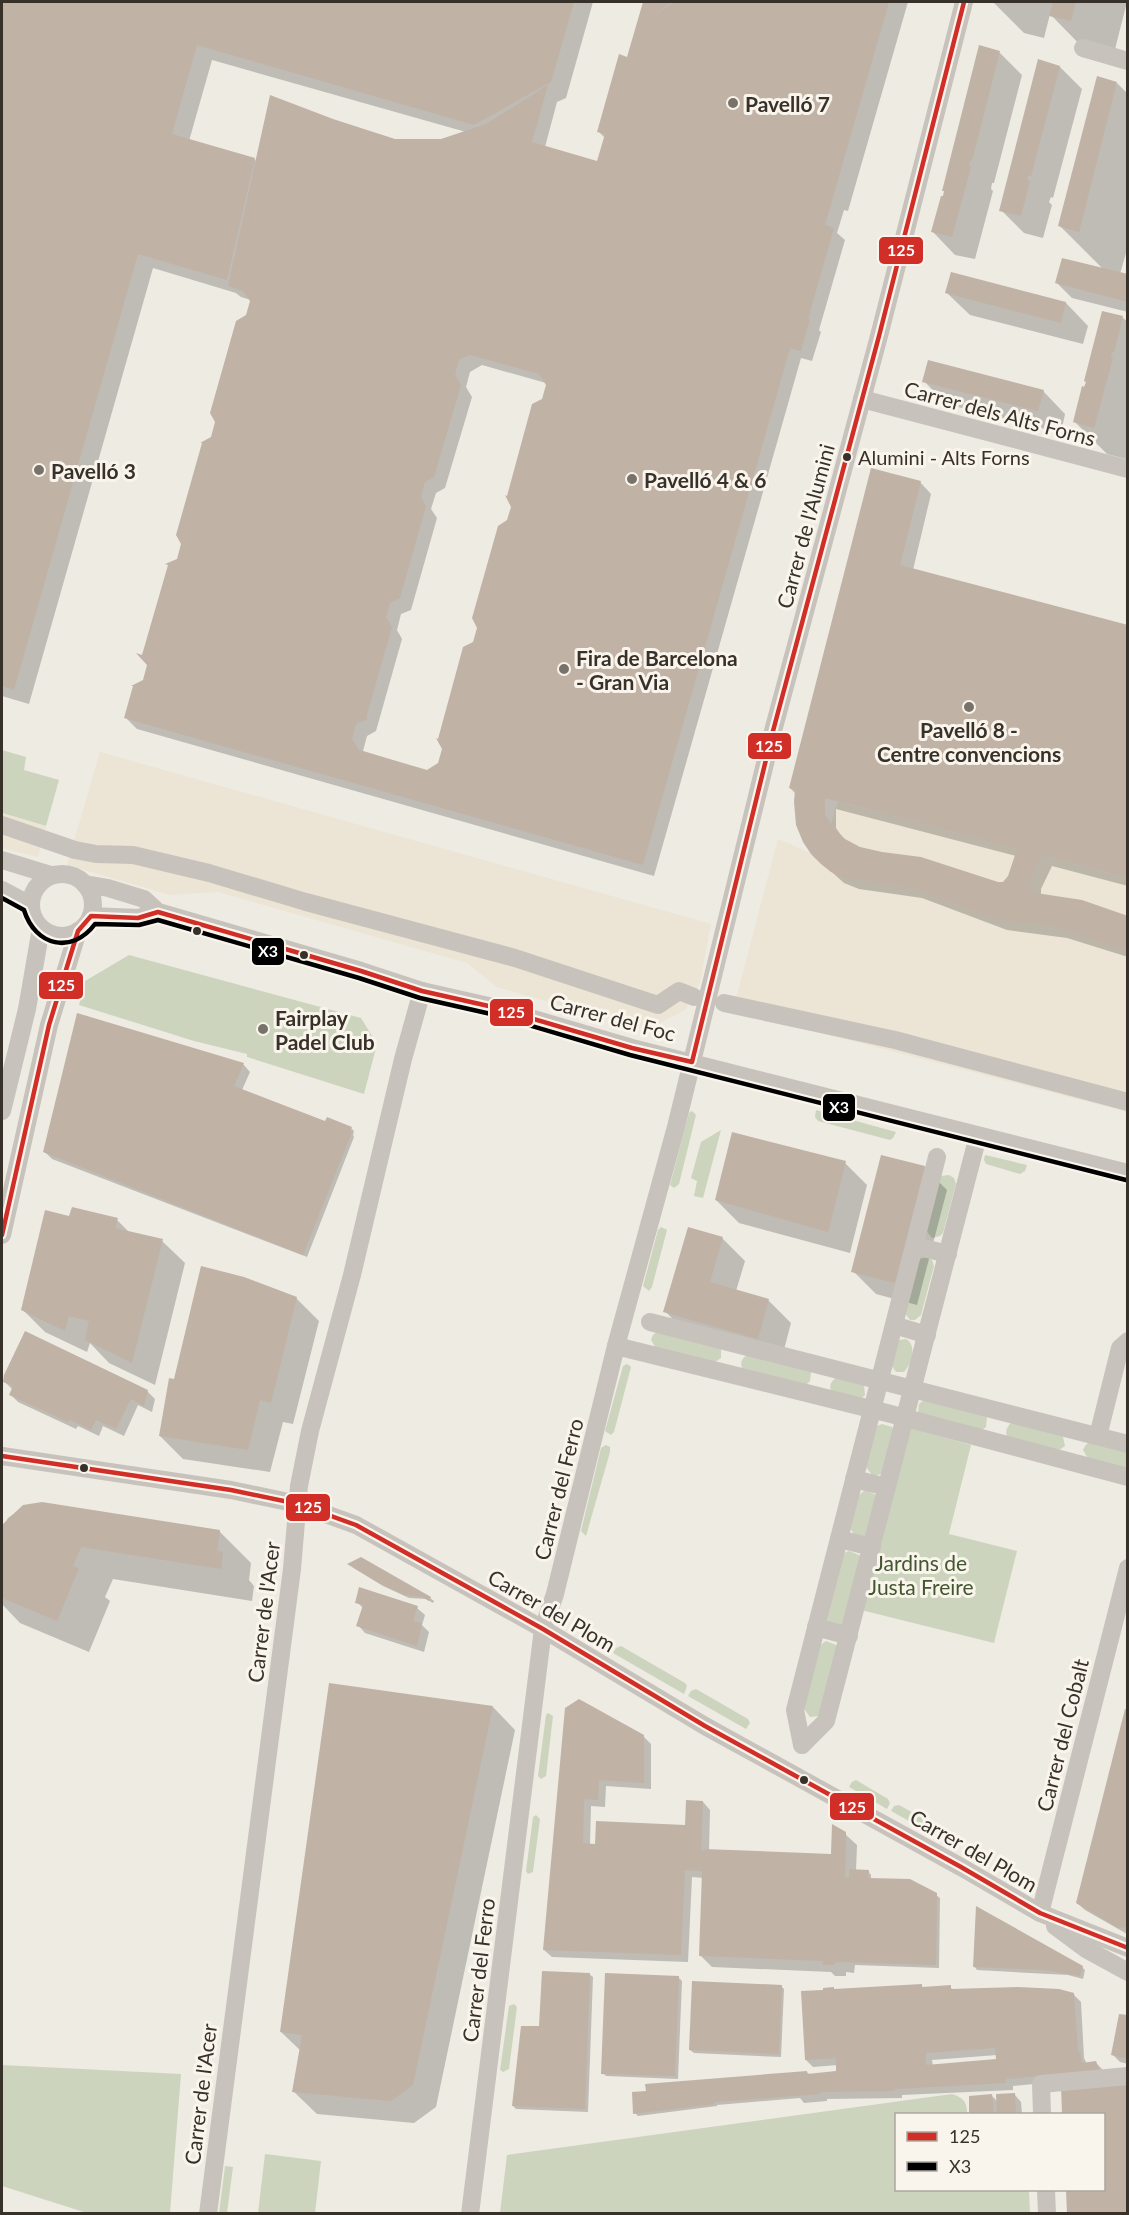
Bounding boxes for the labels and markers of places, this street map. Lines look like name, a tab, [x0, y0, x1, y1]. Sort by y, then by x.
place label: Pavelló 7	[745, 91, 830, 116]
marker: Pavelló 7	[726, 96, 740, 110]
place label: Alumini - Alts Forns	[858, 445, 1030, 469]
marker: Alumini - Alts Forns	[841, 451, 853, 463]
place label: Pavelló 3	[51, 458, 136, 483]
marker: Pavelló 3	[32, 463, 46, 477]
place label: Pavelló 4 & 6	[644, 467, 766, 492]
marker: Pavelló 4 & 6	[625, 472, 639, 486]
place label: Fira de Barcelona - Gran Via	[576, 645, 738, 694]
marker: Fira de Barcelona - Gran Via	[557, 662, 571, 676]
marker: Pavelló 8 - Centre convencions	[962, 700, 976, 714]
place label: Pavelló 8 - Centre convencions	[877, 717, 1061, 766]
unlabelled marker	[191, 925, 203, 937]
unlabelled marker	[298, 949, 310, 961]
place label: Fairplay Padel Club	[275, 1005, 375, 1054]
marker: Fairplay Padel Club	[256, 1022, 270, 1036]
unlabelled marker	[78, 1462, 90, 1474]
unlabelled marker	[798, 1774, 810, 1786]

